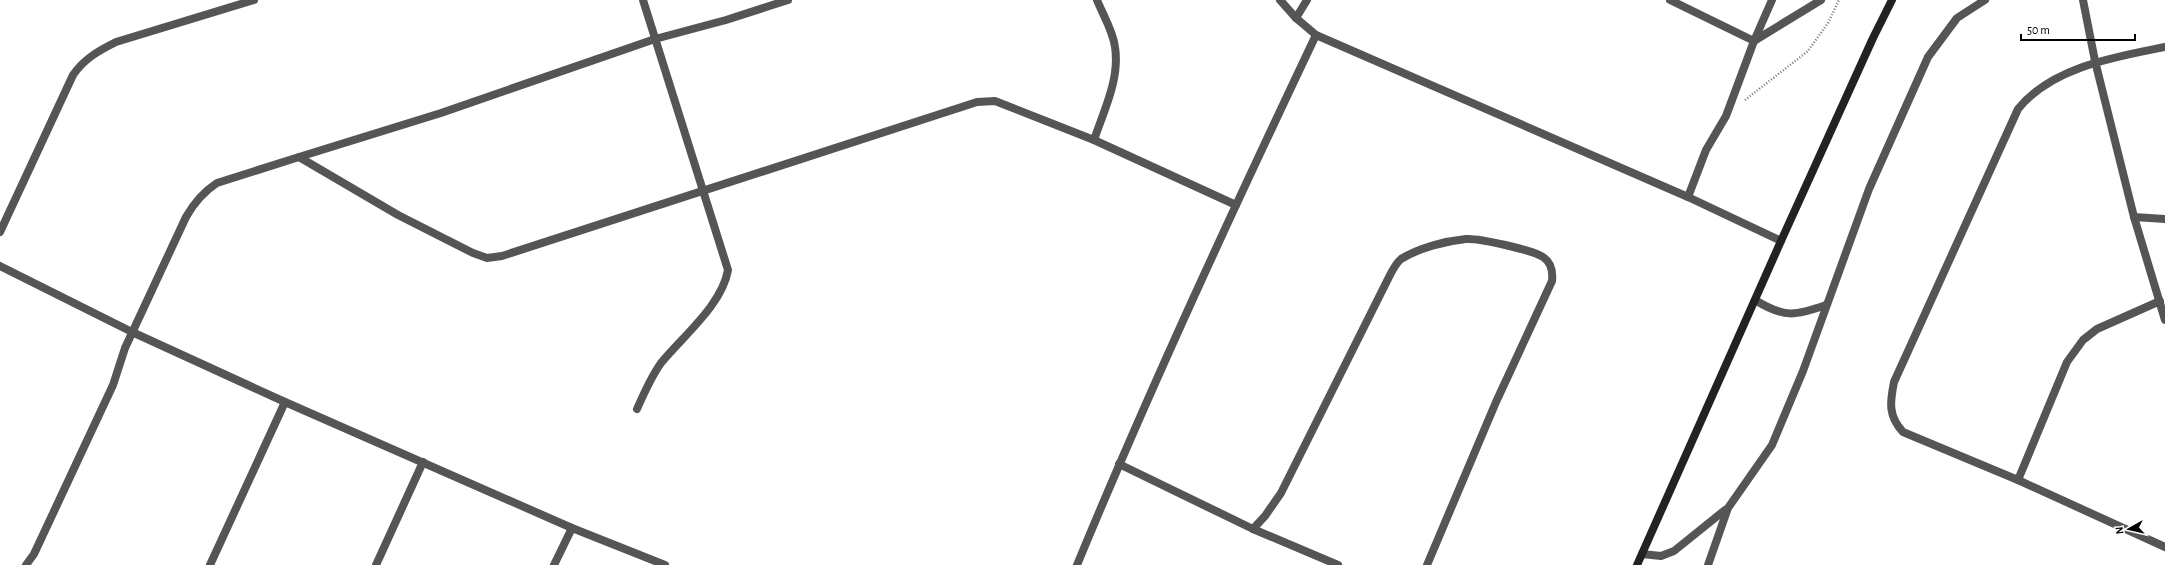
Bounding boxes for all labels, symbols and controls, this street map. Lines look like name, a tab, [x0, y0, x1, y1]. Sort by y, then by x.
scale bar	[2021, 16, 2135, 42]
text: 50 m	[2027, 24, 2050, 36]
north arrow	[2109, 509, 2149, 549]
text: N	[2114, 526, 2126, 535]

